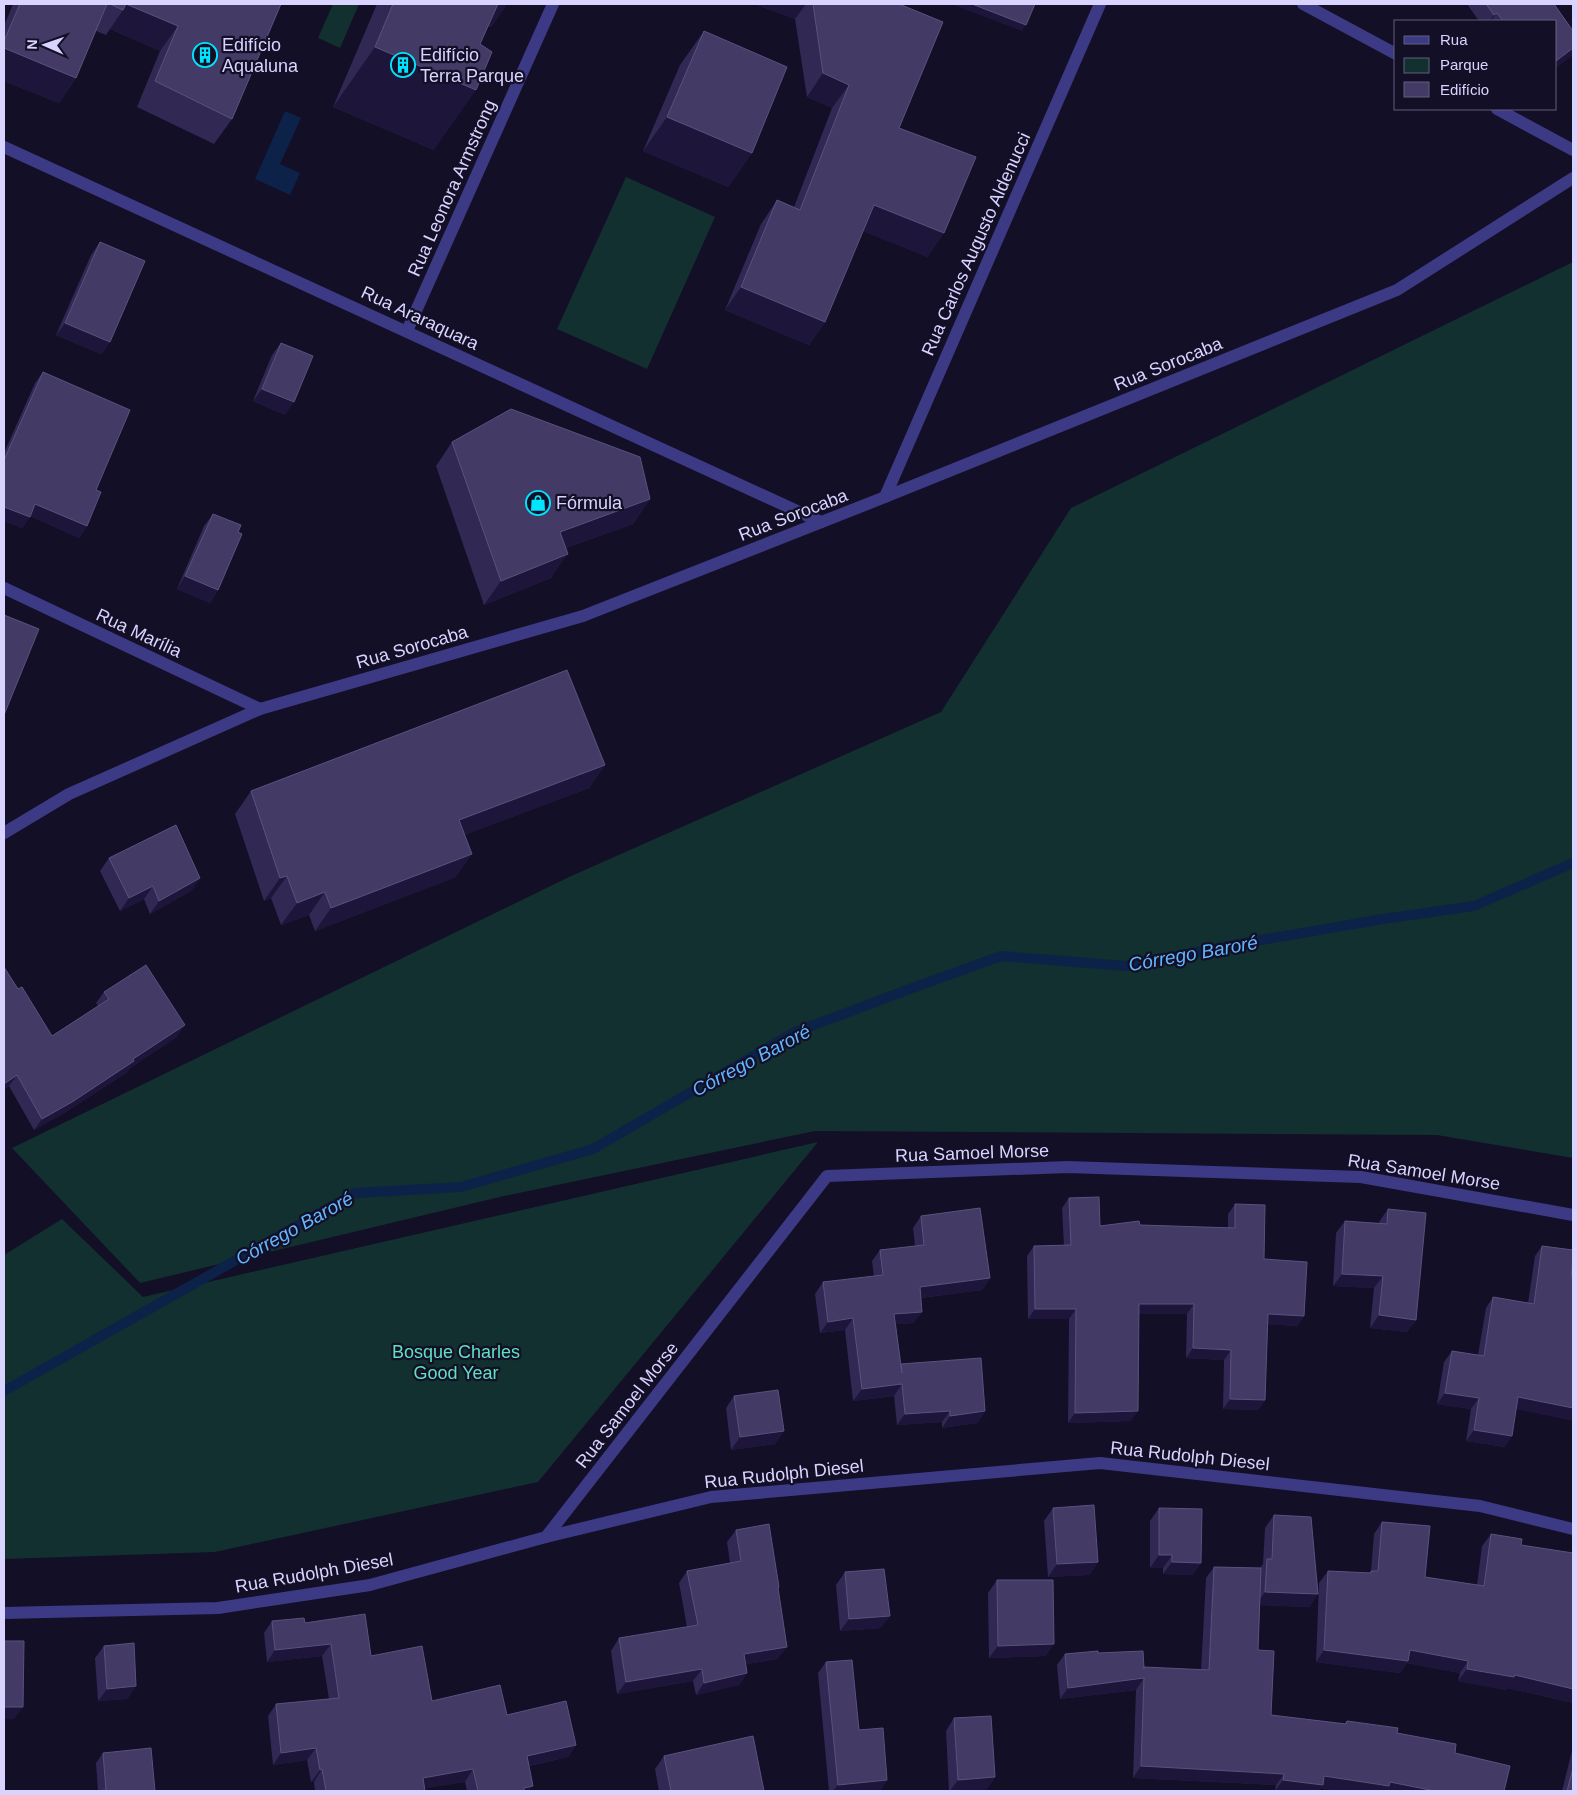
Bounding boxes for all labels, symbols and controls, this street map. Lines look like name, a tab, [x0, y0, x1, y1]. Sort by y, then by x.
north arrow	[20, 20, 70, 70]
legend	[1394, 20, 1557, 110]
text: Rua	[1440, 31, 1468, 48]
place label: Edifício Aqualuna	[222, 35, 299, 76]
text: N	[24, 39, 40, 50]
building icon: Edifício Aqualuna	[192, 42, 218, 68]
place label: Edifício Terra Parque	[420, 45, 524, 86]
building icon: Edifício Terra Parque	[390, 52, 416, 78]
text: Parque	[1440, 56, 1488, 73]
text: Edifício	[1440, 81, 1489, 98]
street label: Rua Leonora Armstrong	[404, 97, 500, 279]
street label: Rua Carlos Augusto Aldenucci	[918, 129, 1034, 359]
street label: Rua Araraquara	[358, 282, 483, 354]
street label: Rua Sorocaba	[1111, 333, 1226, 395]
street label: Rua Sorocaba	[736, 485, 851, 545]
shop icon: Fórmula	[525, 490, 551, 516]
place label: Fórmula	[556, 493, 623, 513]
street label: Rua Marília	[93, 604, 186, 662]
street label: Rua Sorocaba	[354, 621, 471, 672]
water label: Córrego Baroré	[1127, 932, 1259, 975]
water label: Córrego Baroré	[688, 1020, 814, 1100]
street label: Rua Samoel Morse	[895, 1140, 1049, 1166]
street label: Rua Samoel Morse	[1346, 1150, 1502, 1194]
water label: Córrego Baroré	[232, 1188, 357, 1269]
street label: Rua Samoel Morse	[572, 1338, 682, 1472]
park label: Bosque Charles Good Year	[392, 1342, 520, 1383]
street label: Rua Rudolph Diesel	[1109, 1438, 1271, 1474]
street label: Rua Rudolph Diesel	[703, 1456, 865, 1492]
street label: Rua Rudolph Diesel	[233, 1549, 395, 1597]

